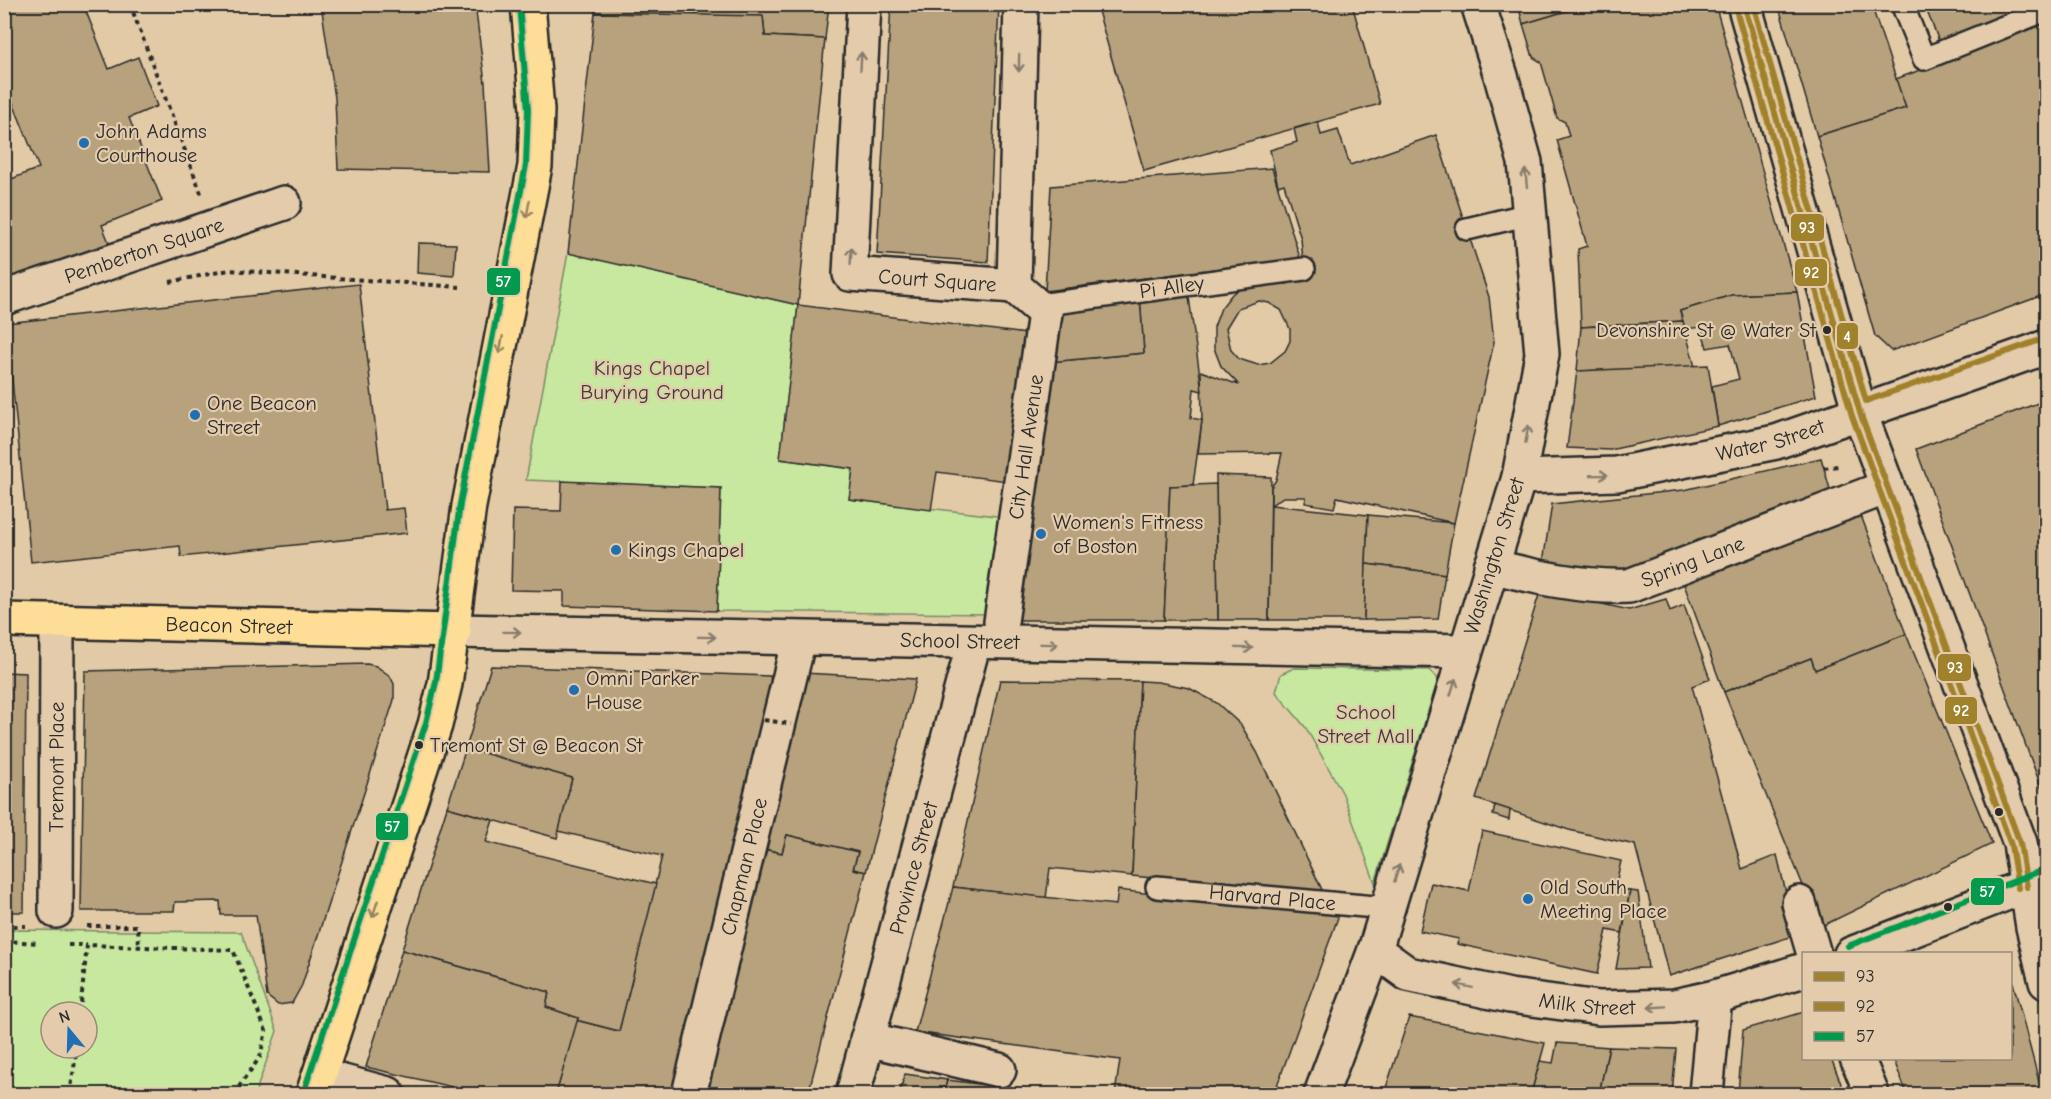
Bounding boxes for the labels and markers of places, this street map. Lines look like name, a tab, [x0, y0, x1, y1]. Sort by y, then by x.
place label: John Adams Courthouse	[96, 119, 207, 167]
marker: John Adams Courthouse	[77, 136, 91, 150]
place label: Devonshire St @ Water St	[1596, 319, 1817, 342]
marker: Devonshire St @ Water St	[1821, 324, 1833, 336]
place label: One Beacon Street	[207, 391, 317, 439]
marker: One Beacon Street	[188, 408, 202, 422]
place label: Women's Fitness of Boston	[1053, 510, 1203, 558]
marker: Women's Fitness of Boston	[1034, 527, 1048, 541]
place label: Kings Chapel	[628, 538, 744, 562]
marker: Kings Chapel	[609, 543, 623, 557]
place label: Omni Parker House	[586, 666, 700, 714]
marker: Omni Parker House	[567, 683, 581, 697]
place label: Tremont St @ Beacon St	[430, 734, 644, 757]
marker: Tremont St @ Beacon St	[413, 739, 425, 751]
unlabelled marker	[1993, 806, 2005, 818]
place label: Old South Meeting Place	[1540, 875, 1667, 923]
marker: Old South Meeting Place	[1521, 892, 1535, 906]
unlabelled marker	[1942, 901, 1954, 913]

